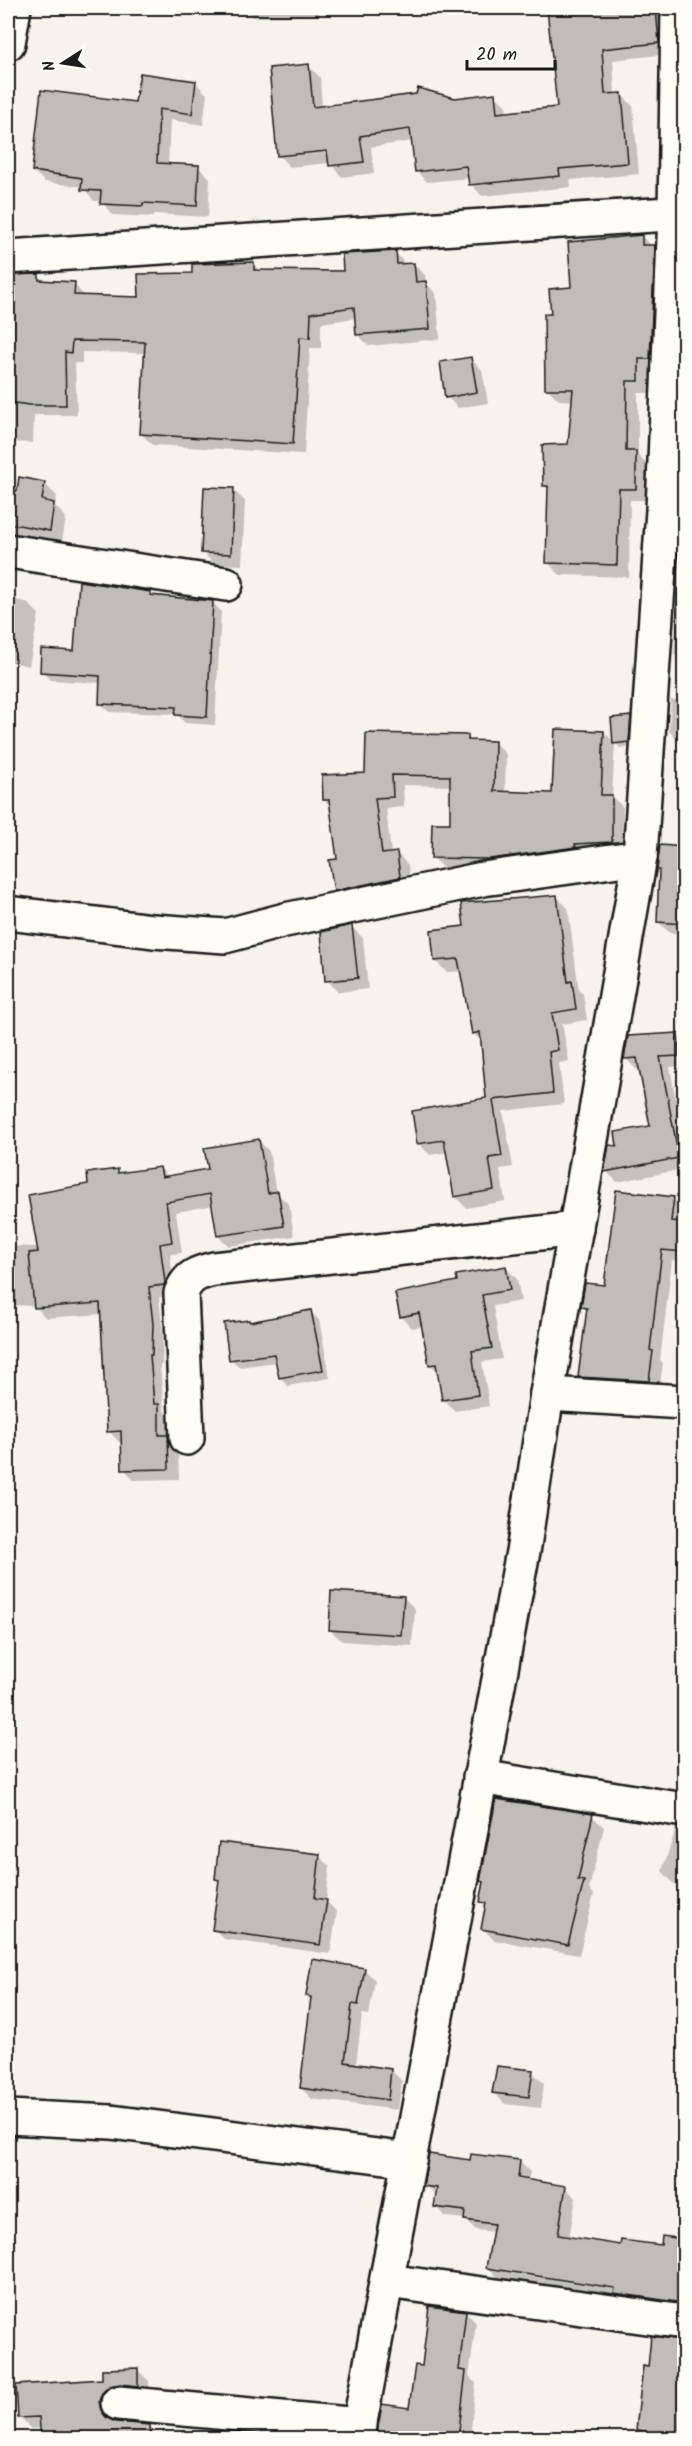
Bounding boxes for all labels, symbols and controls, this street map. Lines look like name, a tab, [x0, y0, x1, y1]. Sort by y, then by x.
north arrow	[33, 33, 93, 93]
scale bar	[467, 33, 556, 71]
text: 20 m	[476, 41, 517, 70]
text: N	[37, 58, 63, 73]

